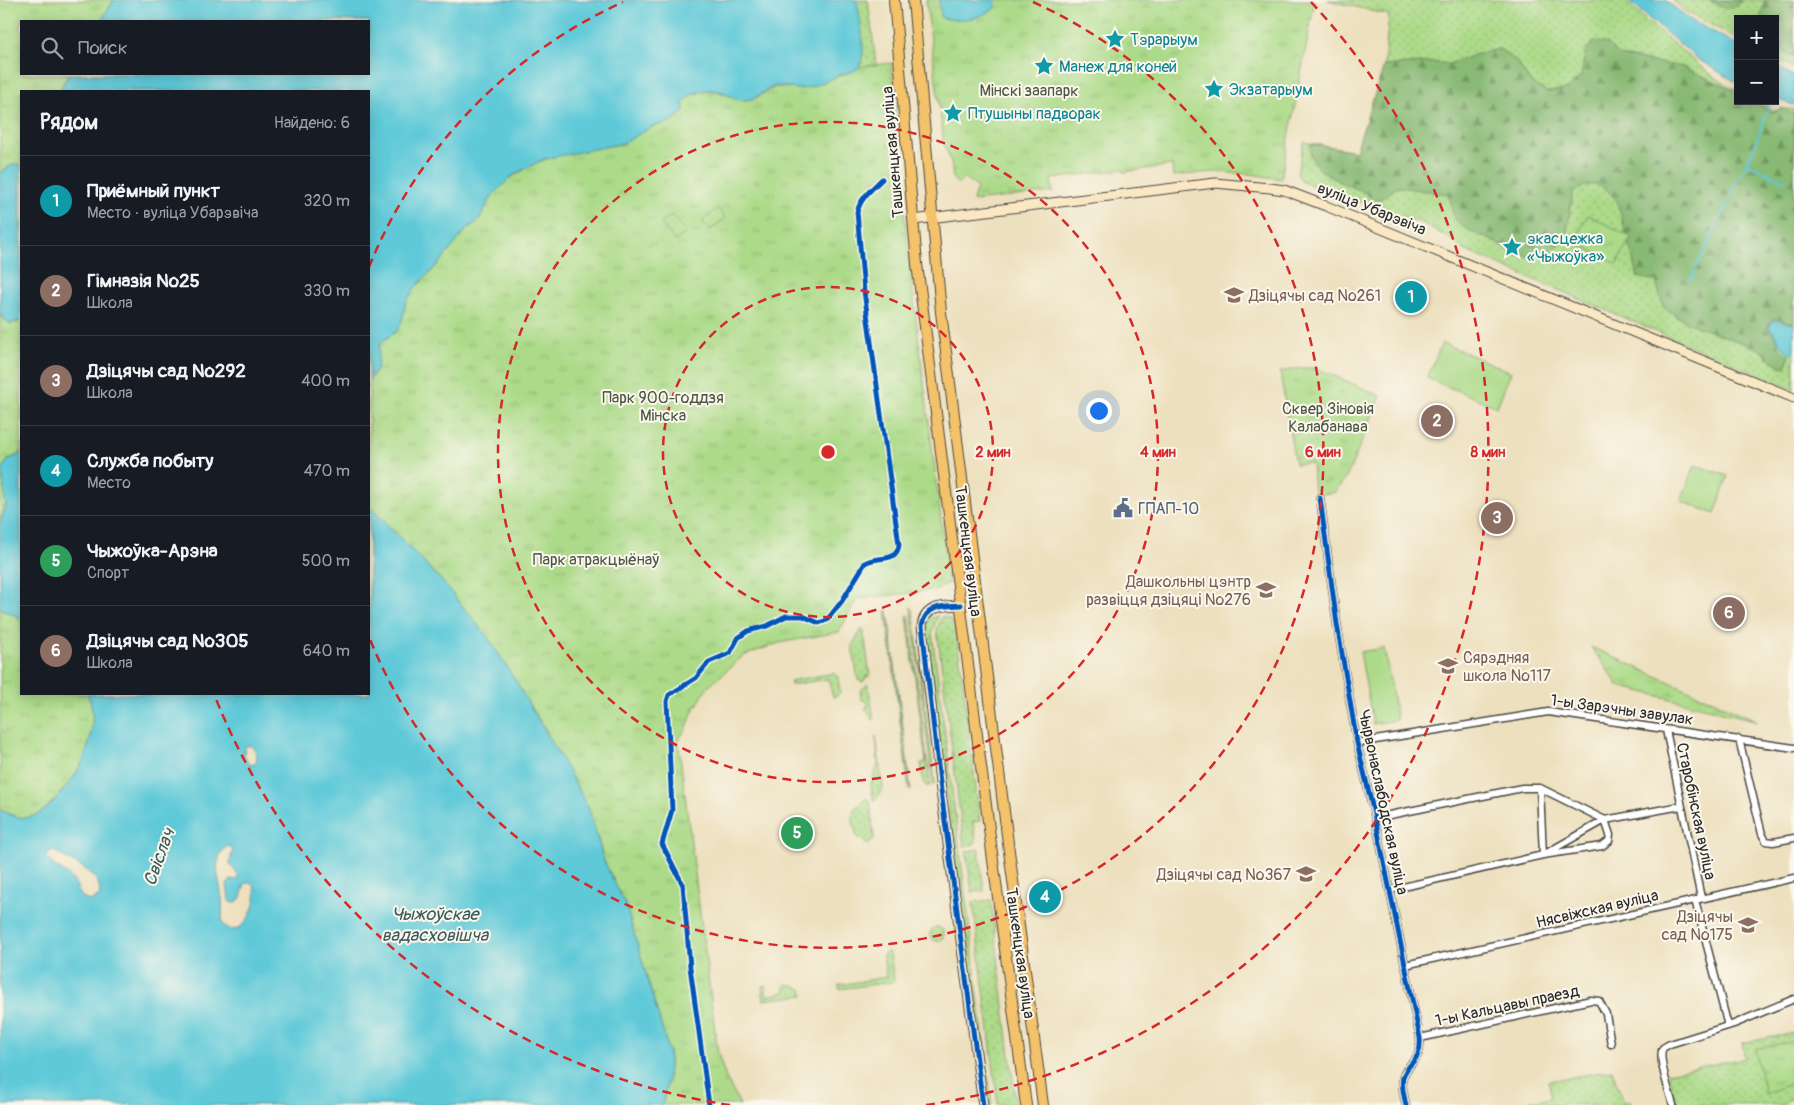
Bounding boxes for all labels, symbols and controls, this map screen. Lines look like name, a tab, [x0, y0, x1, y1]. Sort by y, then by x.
map controls	[1734, 15, 1779, 105]
button: +	[1734, 15, 1779, 60]
search box	[20, 20, 370, 75]
place icon: Тэрарыум	[1104, 28, 1126, 50]
place label: Тэрарыум	[1130, 30, 1198, 50]
icon: search	[38, 34, 66, 62]
text: Поиск	[78, 36, 128, 60]
place icon: Манеж для коней	[1033, 55, 1055, 77]
place label: Манеж для коней	[1059, 57, 1177, 77]
button: −	[1734, 60, 1779, 105]
place icon: Экзатарыум	[1203, 78, 1225, 100]
place label: Экзатарыум	[1229, 80, 1313, 100]
park label: Мінскі заапарк	[979, 81, 1079, 101]
street label: Ташкенцкая вуліца	[877, 85, 909, 219]
place icon: Птушыны падворак	[942, 102, 964, 124]
place label: Птушыны падворак	[968, 104, 1101, 124]
text: Рядом	[40, 109, 98, 136]
text: Найдено: 6	[274, 113, 350, 133]
street label: вуліца Убарэвіча	[1314, 178, 1429, 240]
text: Приёмный пункт	[87, 179, 220, 203]
text: 1	[53, 191, 59, 211]
text: 320 m	[304, 191, 350, 211]
text: Место · вуліца Убарэвіча	[87, 203, 258, 223]
place label: экасцежка «Чыжоўка»	[1527, 229, 1604, 267]
place icon: экасцежка «Чыжоўка»	[1501, 236, 1523, 258]
text: Гімназія №25	[87, 269, 200, 293]
pin: 1	[1395, 278, 1427, 316]
text: 2	[52, 281, 60, 301]
text: 330 m	[304, 281, 350, 301]
school or university icon: Дзіцячы сад №261	[1223, 284, 1245, 306]
place label: Дзіцячы сад №261	[1248, 286, 1381, 306]
text: Школа	[87, 293, 133, 313]
text: Дзіцячы сад №292	[87, 359, 246, 383]
text: 3	[52, 371, 60, 391]
text: 400 m	[301, 371, 350, 391]
text: Школа	[87, 383, 133, 403]
park label: Парк 900-годдзя Мінска	[602, 388, 724, 426]
your location	[1086, 398, 1112, 424]
park label: Сквер Зіновія Калабанава	[1282, 399, 1374, 437]
pin: 2	[1421, 402, 1453, 440]
centre of rings	[819, 443, 837, 461]
text: 2 мин	[975, 443, 1011, 462]
text: 4 мин	[1140, 443, 1177, 462]
text: 6 мин	[1305, 443, 1342, 462]
text: 8 мин	[1471, 443, 1506, 462]
text: Служба побыту	[87, 449, 213, 473]
text: 4	[51, 461, 61, 481]
text: 470 m	[304, 461, 350, 481]
text: Место	[87, 473, 131, 493]
street label: Ташкенцкая вуліца	[950, 484, 986, 618]
public building icon: ГПАП-10	[1112, 497, 1134, 519]
place label: ГПАП-10	[1138, 499, 1199, 519]
pin: 3	[1481, 499, 1513, 537]
text: Чыжоўка-Арэна	[87, 539, 218, 563]
park label: Парк атракцыёнаў	[533, 550, 659, 570]
text: 5	[52, 551, 60, 571]
text: 500 m	[302, 551, 350, 571]
text: Спорт	[87, 563, 129, 583]
place label: Дашкольны цэнтр развіцця дзіцяці №276	[1086, 572, 1251, 610]
school or university icon: Дашкольны цэнтр развіцця дзіцяці №276	[1255, 579, 1277, 601]
pin: 6	[1713, 594, 1745, 632]
text: Дзіцячы сад №305	[87, 629, 249, 653]
text: 6	[51, 641, 61, 661]
text: 640 m	[303, 641, 350, 661]
place label: Сярэдняя школа №117	[1463, 648, 1551, 686]
text: Школа	[87, 653, 133, 673]
school or university icon: Сярэдняя школа №117	[1437, 655, 1459, 677]
street label: 1-ы Зарэчны завулак	[1549, 690, 1694, 730]
street label: Чырвонаслабодская вуліца	[1354, 708, 1412, 896]
street label: Старобінская вуліца	[1672, 741, 1720, 882]
pin: 5	[781, 814, 813, 852]
water label: Свіслач	[139, 825, 181, 889]
school or university icon: Дзіцячы сад №367	[1295, 863, 1317, 885]
place label: Дзіцячы сад №367	[1156, 865, 1292, 885]
pin: 4	[1029, 878, 1061, 916]
street label: Нясвіжская вуліца	[1534, 885, 1660, 933]
street label: Ташкенцкая вуліца	[1001, 886, 1039, 1020]
water label: Чыжоўскае вадасховішча	[382, 903, 490, 947]
place label: Дзіцячы сад №175	[1662, 907, 1733, 945]
school or university icon: Дзіцячы сад №175	[1737, 914, 1759, 936]
street label: 1-ы Кальцавы праезд	[1433, 981, 1581, 1031]

